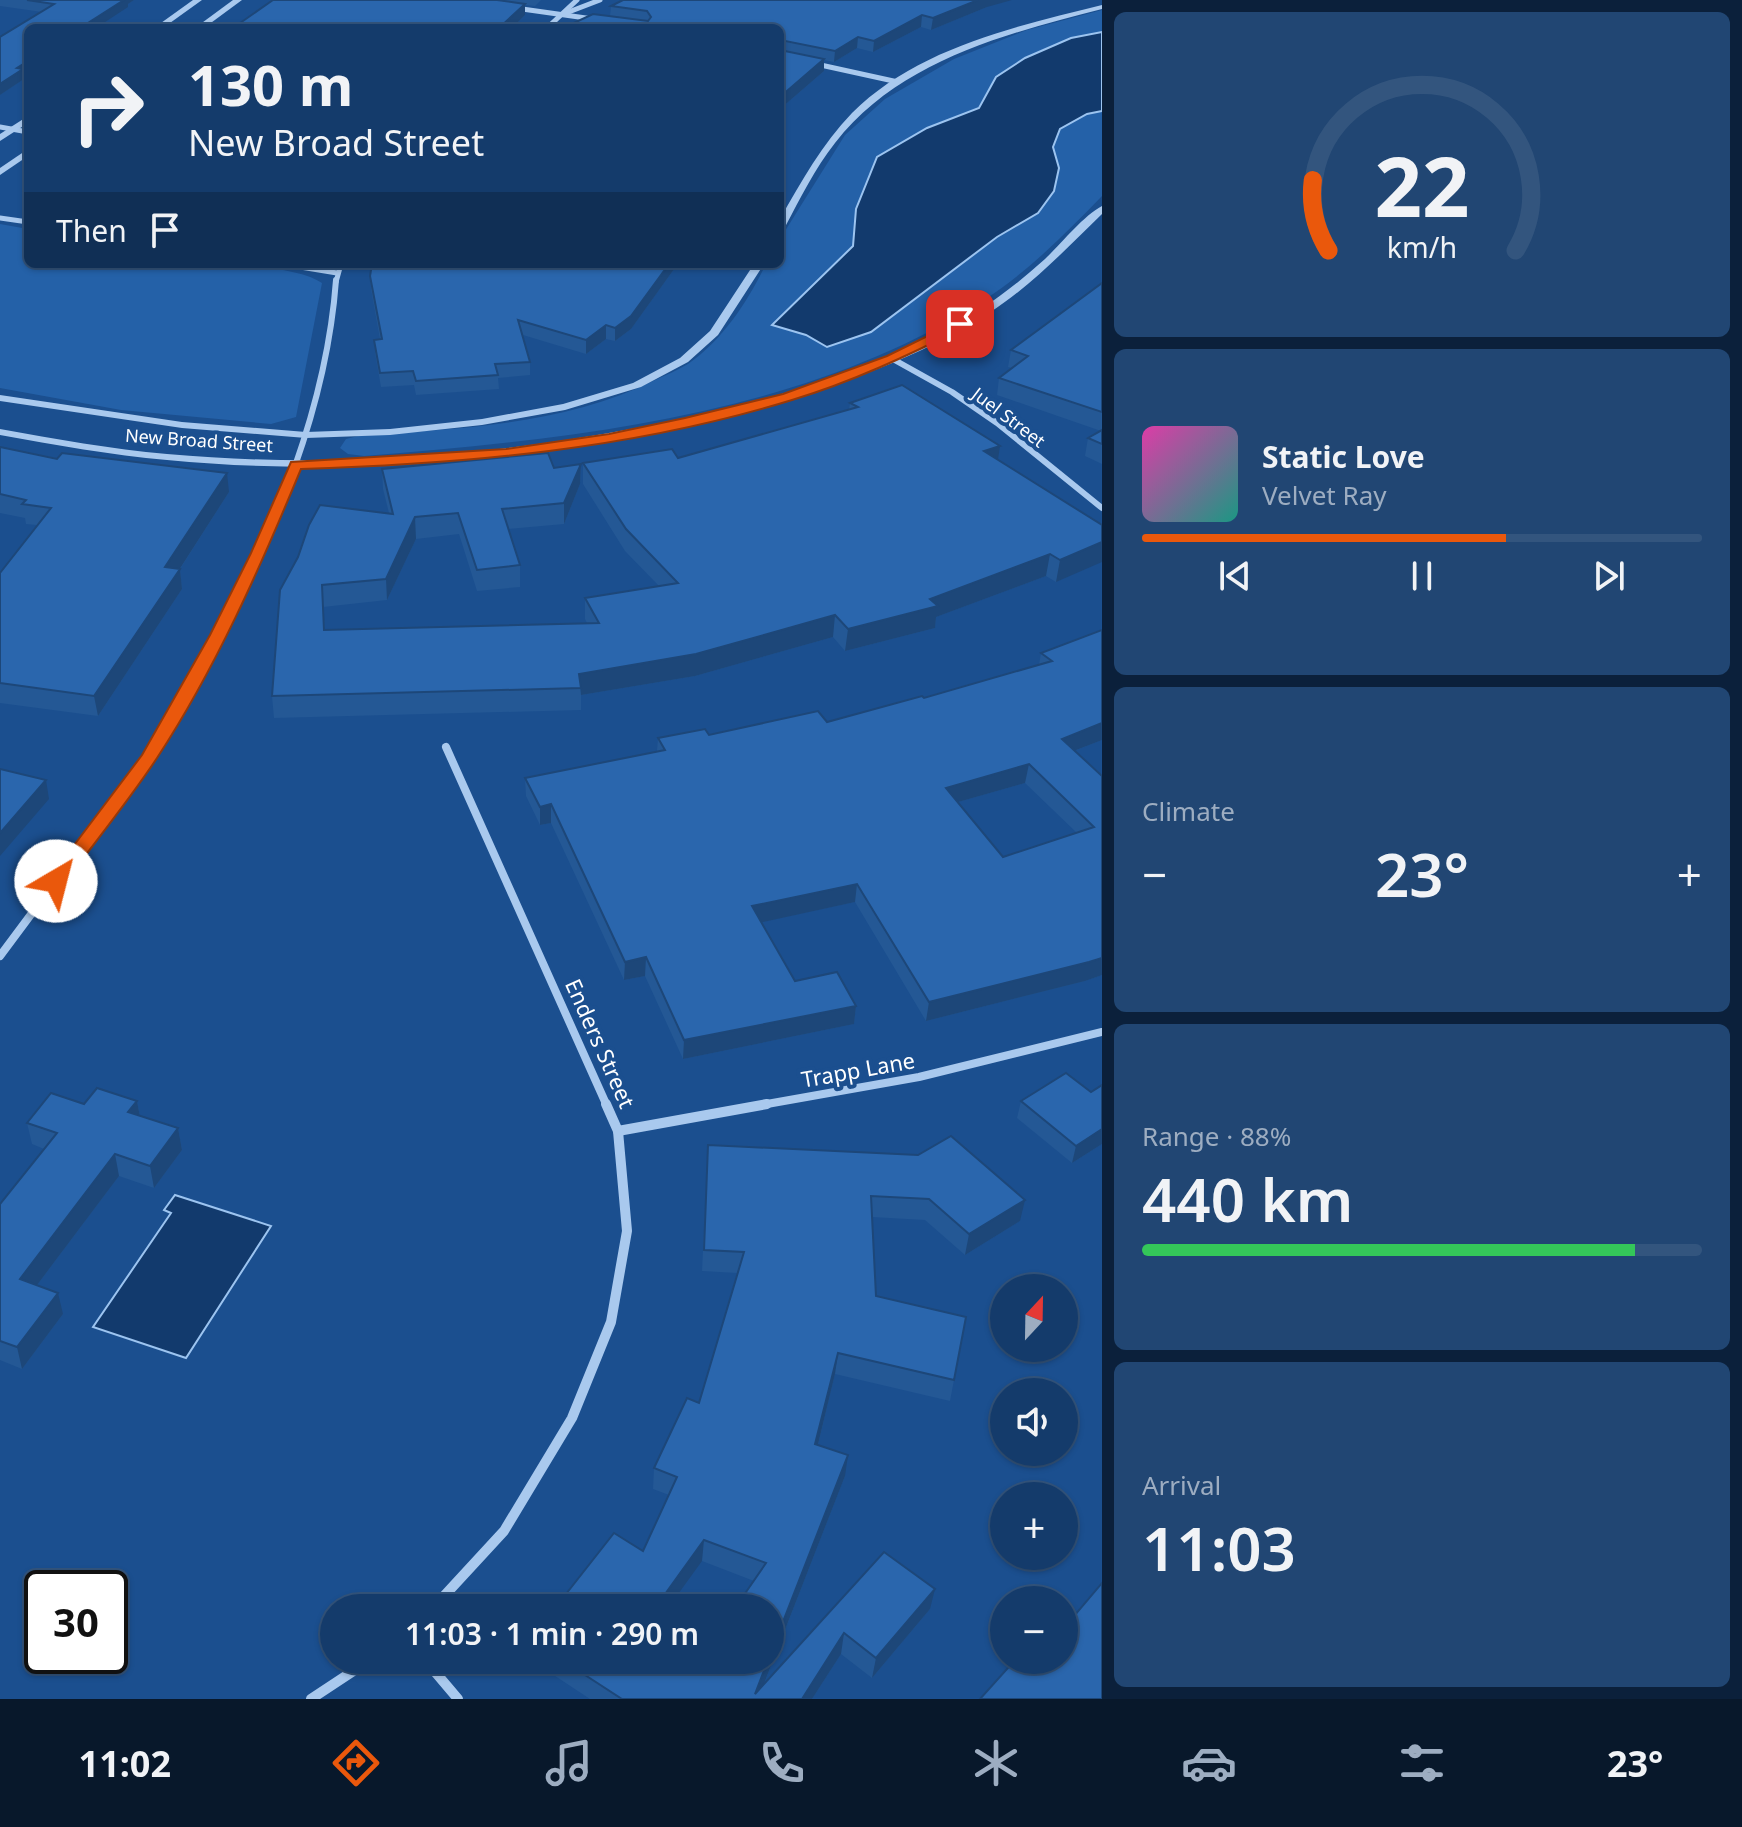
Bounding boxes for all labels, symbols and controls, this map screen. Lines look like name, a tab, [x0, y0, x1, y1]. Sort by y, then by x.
text: 130 m	[188, 46, 353, 122]
icon: right	[56, 56, 160, 160]
text: New Broad Street	[188, 118, 484, 167]
text: 22	[1374, 127, 1470, 240]
icon: arrive	[143, 208, 187, 252]
text: Then	[56, 210, 127, 251]
text: km/h	[1387, 227, 1457, 266]
pin	[926, 290, 994, 358]
icon: arrive	[938, 302, 982, 346]
street label: Juel Street	[966, 380, 1051, 453]
street label: New Broad Street	[124, 423, 274, 457]
text: Static Love	[1262, 436, 1425, 477]
text: Velvet Ray	[1262, 477, 1387, 513]
icon: previous	[1213, 554, 1257, 598]
icon: pause	[1400, 554, 1444, 598]
icon: next	[1587, 554, 1631, 598]
text: Climate	[1142, 793, 1235, 829]
text: 23°	[1375, 833, 1469, 915]
position arrow	[14, 839, 98, 923]
text: −	[1142, 844, 1167, 904]
text: +	[1677, 844, 1702, 904]
street label: Enders Street	[559, 974, 643, 1112]
street label: Trapp Lane	[799, 1044, 917, 1094]
text: Range · 88%	[1142, 1118, 1291, 1154]
text: 440 km	[1142, 1158, 1353, 1240]
north arrow	[990, 1274, 1078, 1362]
map controls	[990, 1274, 1078, 1674]
button: sound	[990, 1378, 1078, 1466]
text: Arrival	[1142, 1467, 1221, 1503]
button: +	[990, 1482, 1078, 1570]
text: 11:03	[1142, 1507, 1296, 1589]
speed limit sign: 30	[24, 1570, 128, 1674]
button: −	[990, 1586, 1078, 1674]
text: 11:03 · 1 min · 290 m	[405, 1613, 699, 1654]
icon: directions	[328, 1735, 384, 1791]
icon: music	[541, 1735, 597, 1791]
icon: phone	[754, 1735, 810, 1791]
icon: climate	[968, 1735, 1024, 1791]
icon: car	[1181, 1735, 1237, 1791]
icon: filters	[1394, 1735, 1450, 1791]
text: 11:02	[79, 1739, 171, 1788]
text: 23°	[1607, 1739, 1663, 1788]

